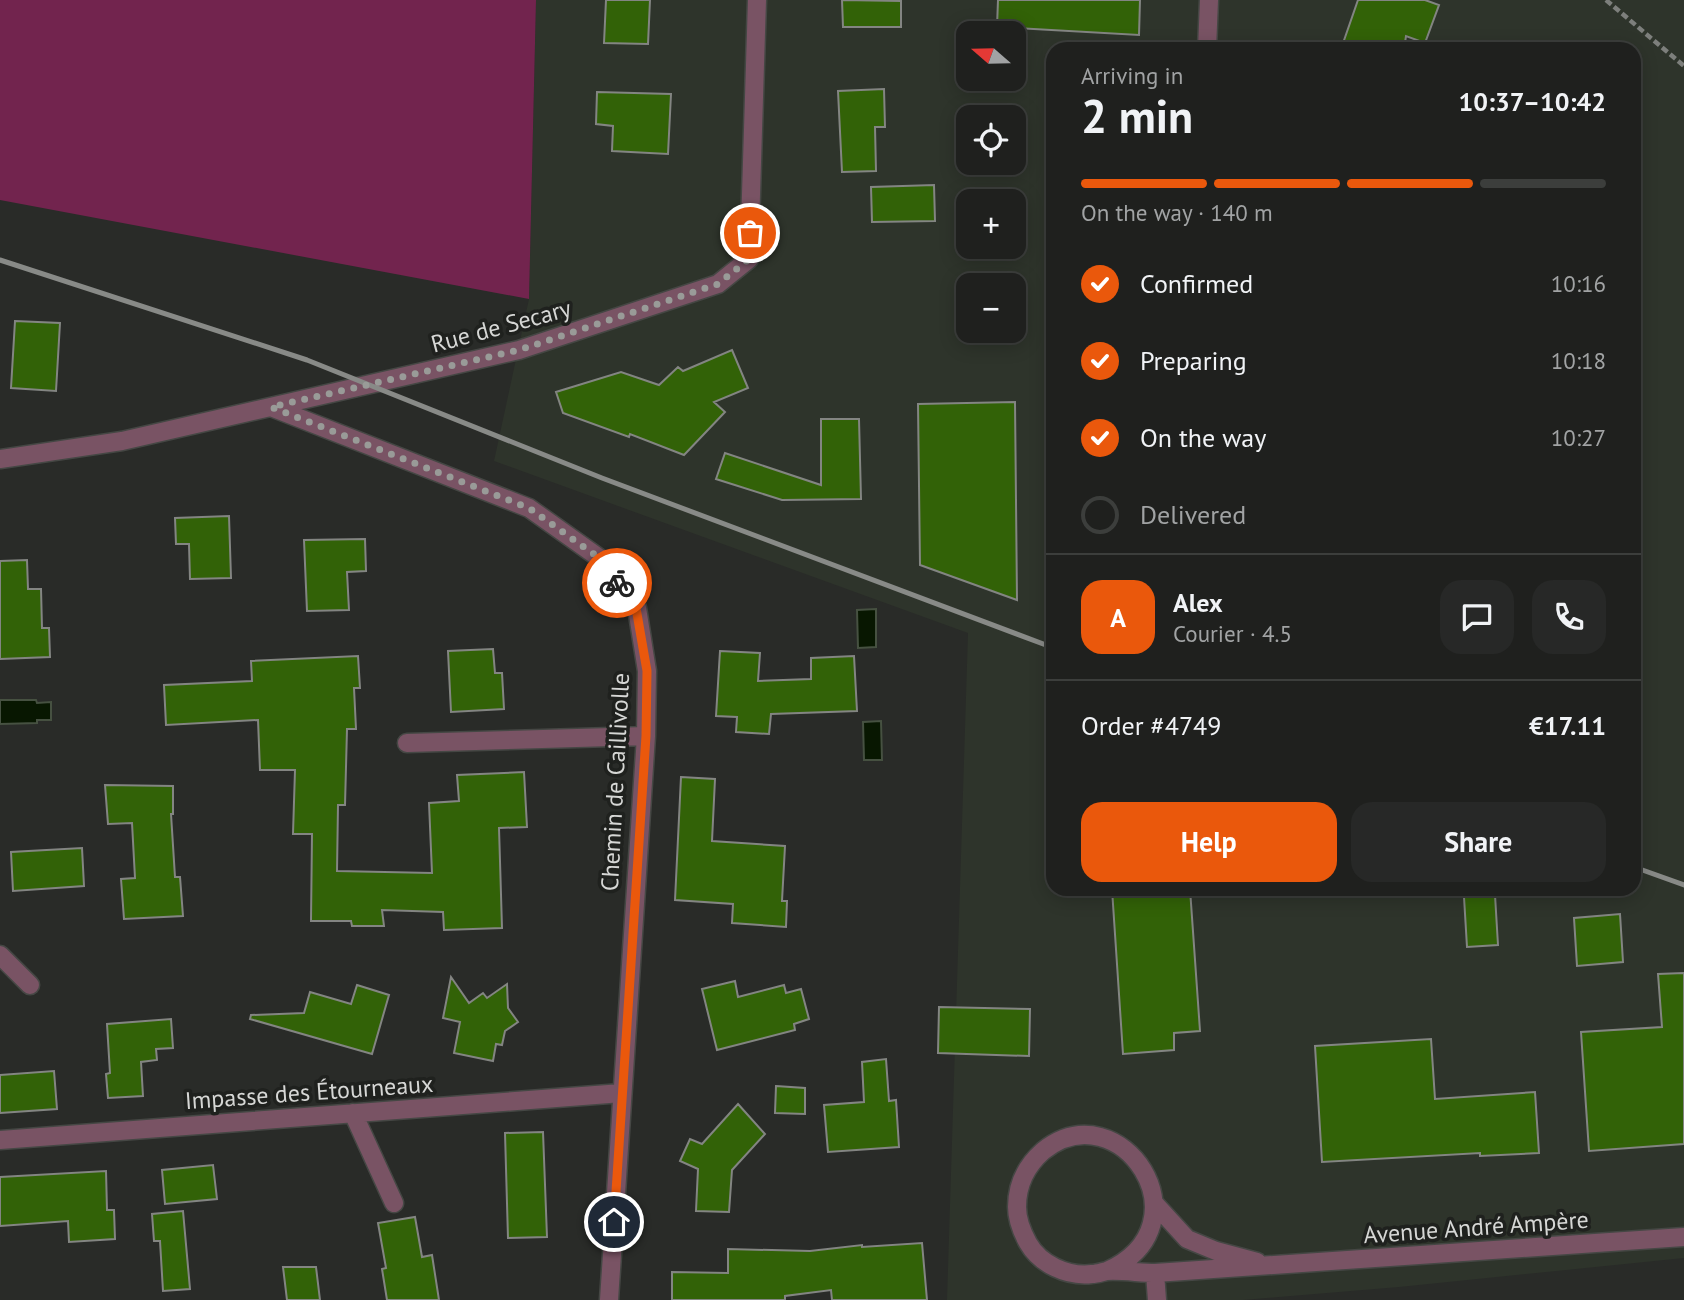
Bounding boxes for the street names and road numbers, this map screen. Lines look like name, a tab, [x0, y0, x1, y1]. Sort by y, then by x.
street label: Rue de Secary	[428, 292, 574, 360]
street label: Chemin de Caillivolle	[594, 672, 636, 892]
street label: Impasse des Étourneaux	[184, 1068, 434, 1116]
street label: Avenue André Ampère	[1362, 1204, 1590, 1250]

